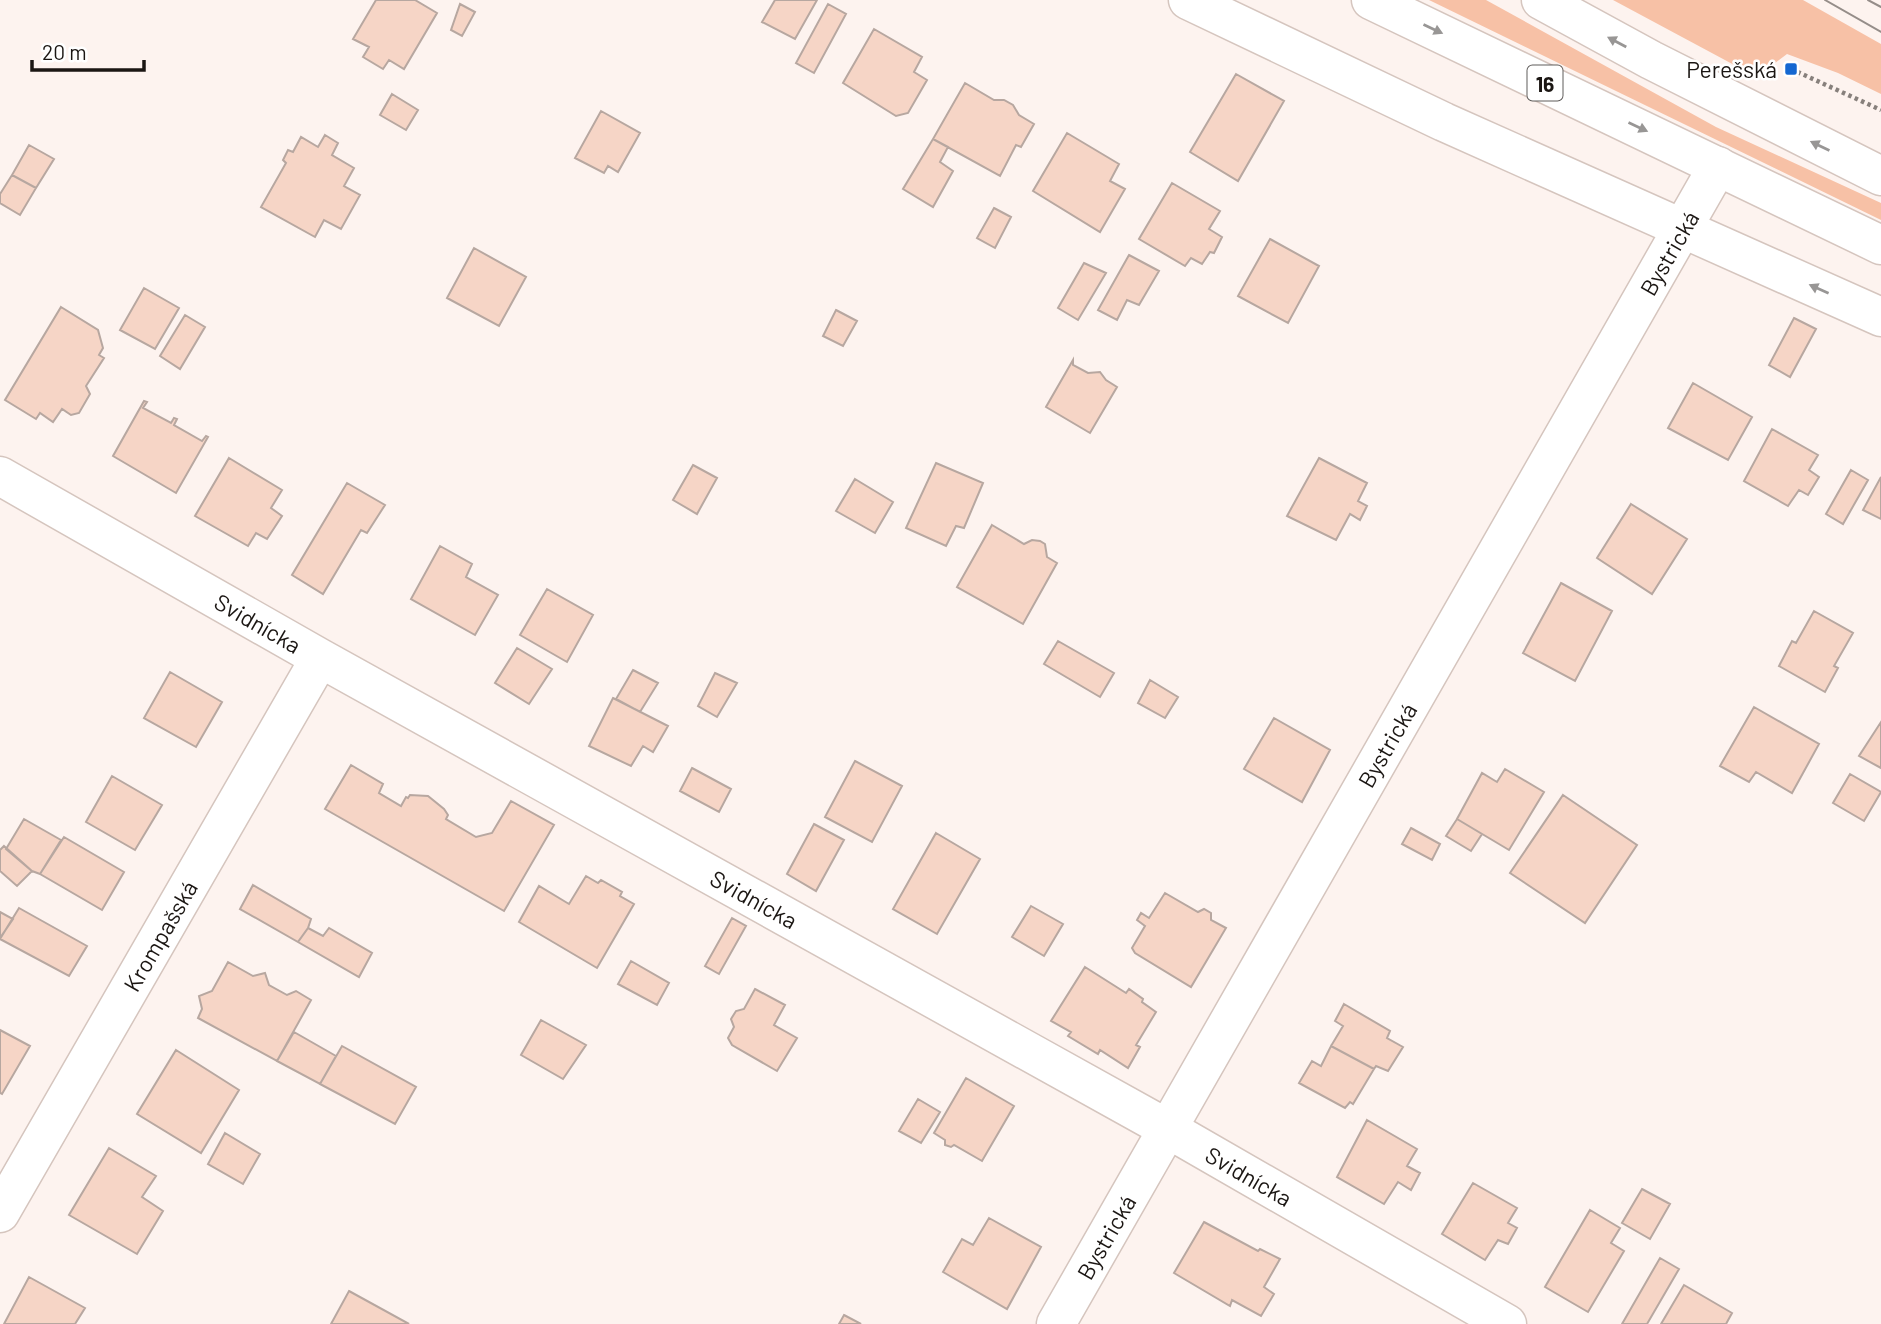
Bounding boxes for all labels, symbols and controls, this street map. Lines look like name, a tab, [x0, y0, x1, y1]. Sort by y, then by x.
one-way arrow	[1423, 24, 1443, 35]
scale bar	[32, 28, 144, 72]
one-way arrow	[1607, 36, 1627, 48]
text: 20 m	[42, 39, 87, 64]
place label: Perešská	[1686, 55, 1777, 83]
marker: Perešská	[1783, 61, 1799, 77]
road number: 16	[1528, 66, 1562, 100]
one-way arrow	[1628, 122, 1648, 133]
one-way arrow	[1810, 140, 1830, 151]
street label: Bystrická	[1634, 206, 1704, 300]
one-way arrow	[1809, 283, 1829, 295]
street label: Svidnícka	[210, 587, 306, 659]
street label: Bystrická	[1352, 698, 1422, 792]
street label: Svidnícka	[706, 864, 802, 934]
street label: Krompašská	[117, 876, 203, 996]
street label: Svidnícka	[1201, 1140, 1297, 1212]
street label: Bystrická	[1071, 1190, 1141, 1284]

